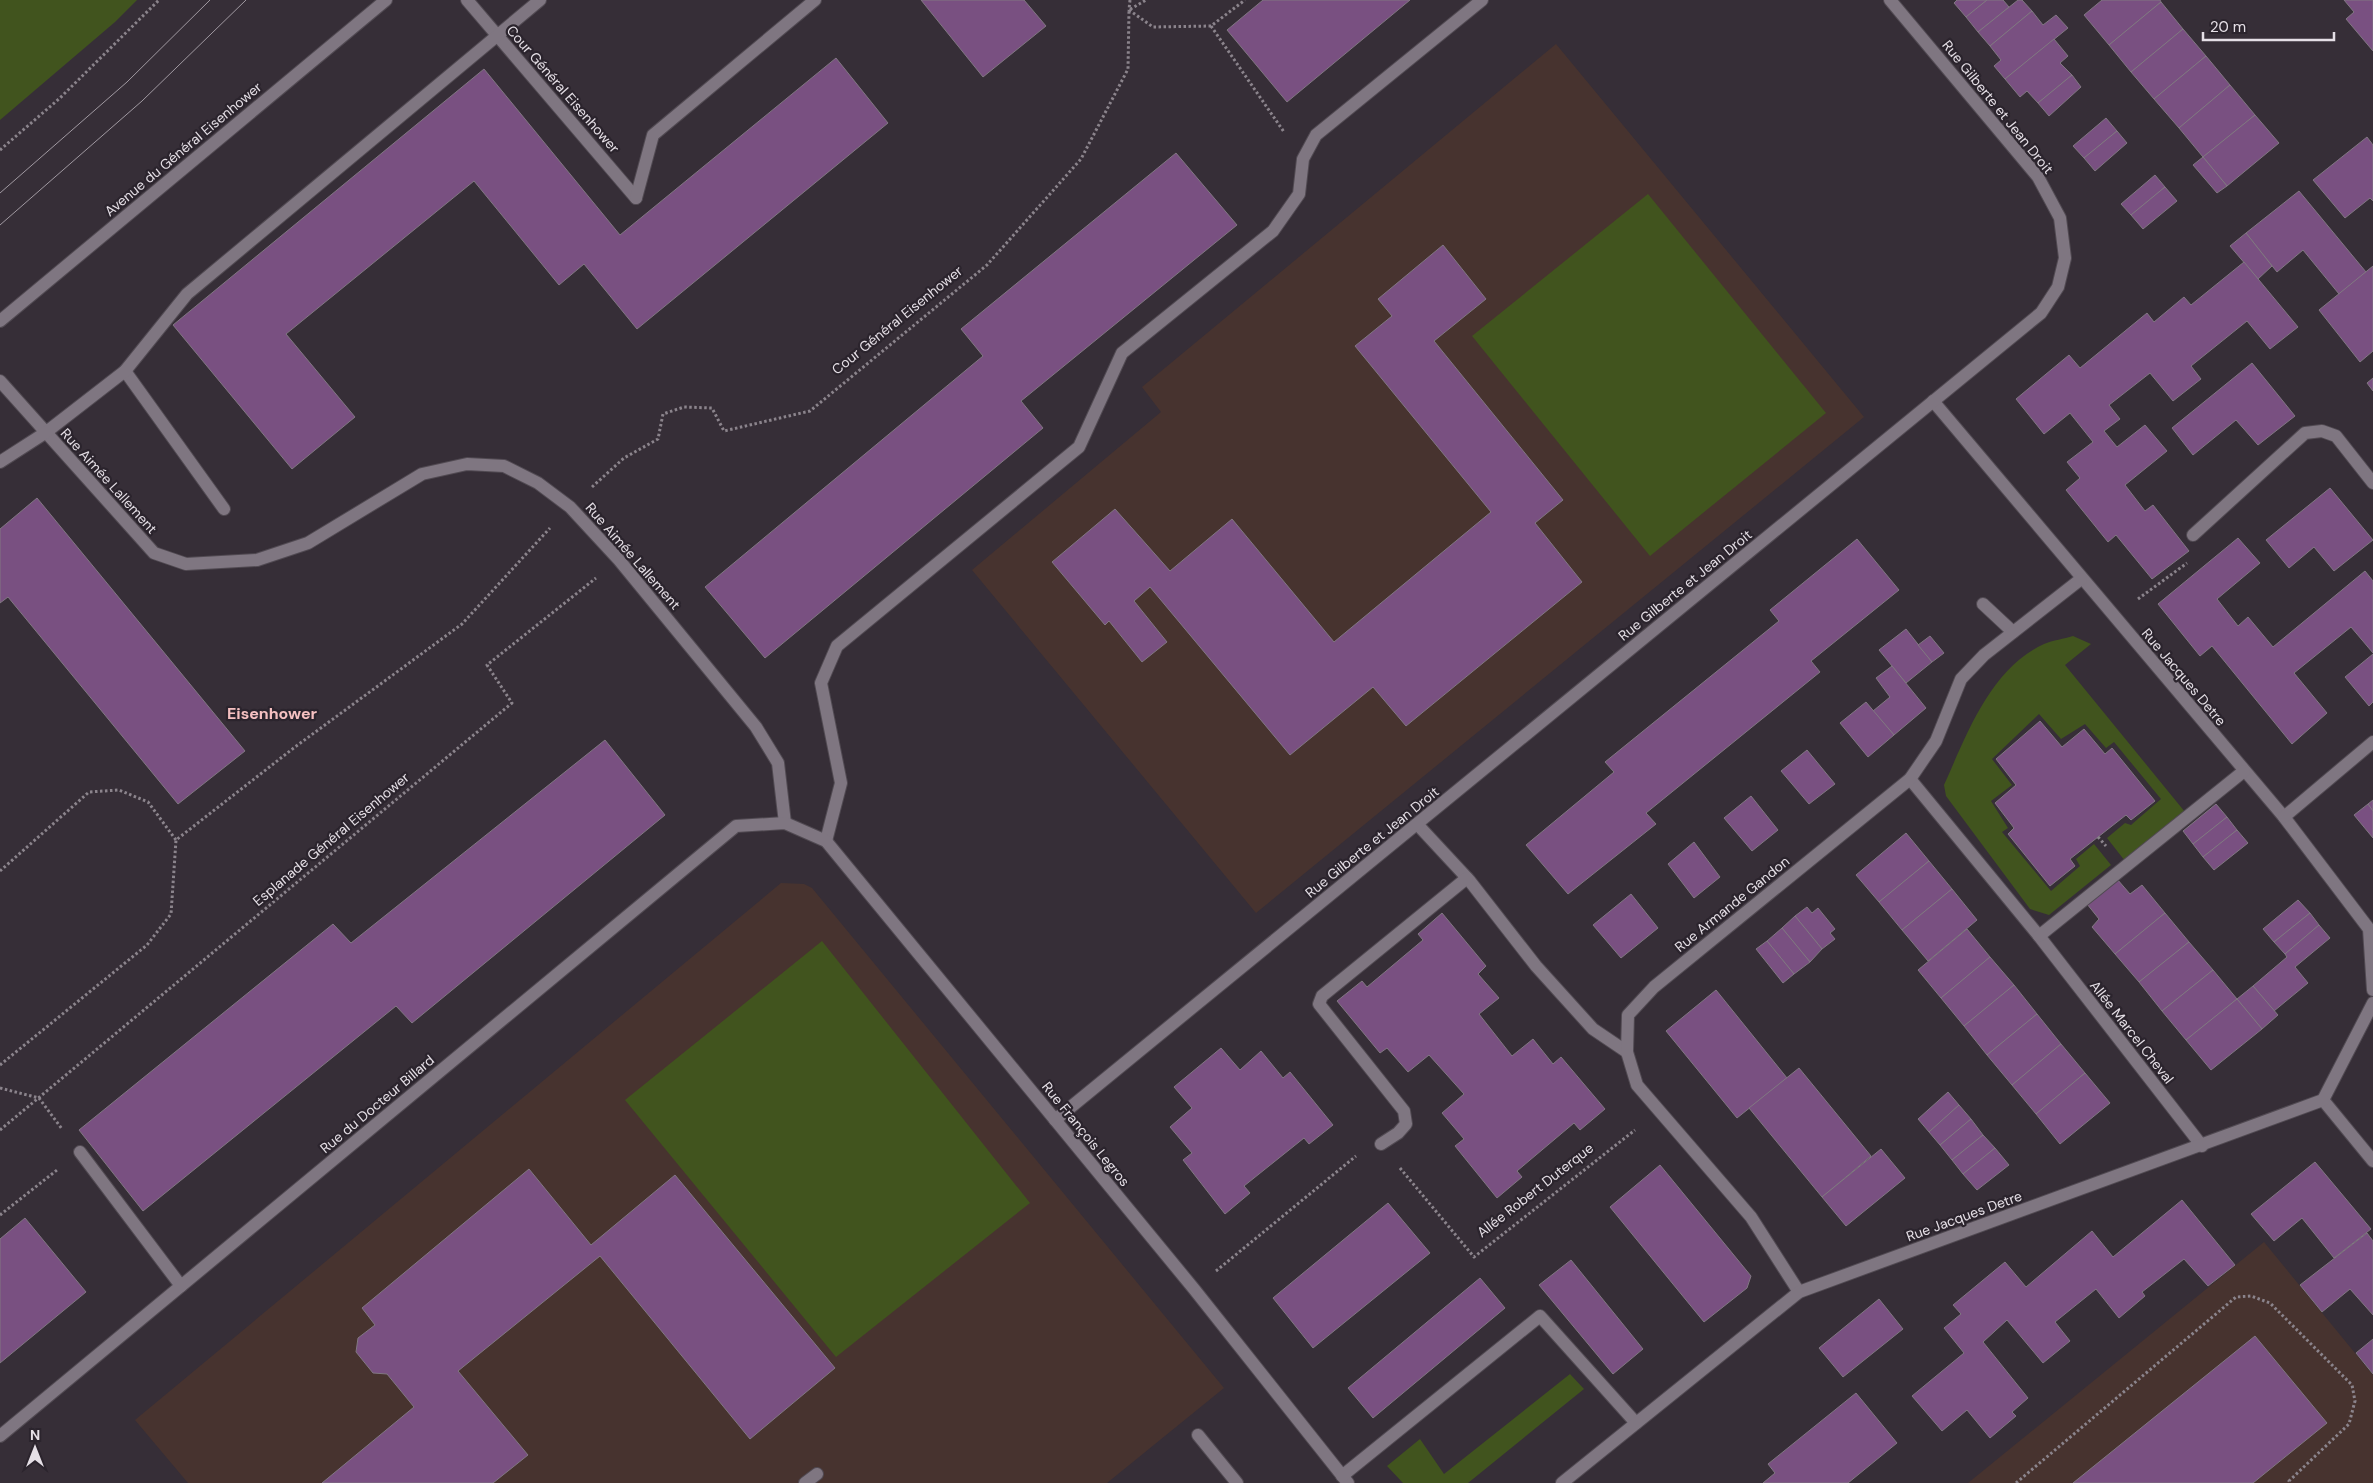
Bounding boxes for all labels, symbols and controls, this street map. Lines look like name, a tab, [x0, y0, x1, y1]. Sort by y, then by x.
scale bar	[2203, 10, 2334, 42]
text: 20 m	[2210, 17, 2246, 37]
street label: Cour Général Eisenhower	[503, 21, 623, 157]
street label: Rue Gilberte et Jean Droit	[1938, 36, 2058, 178]
street label: Avenue du Général Eisenhower	[101, 78, 265, 220]
street label: Cour Général Eisenhower	[828, 262, 966, 378]
street label: Rue Aimée Lallement	[57, 424, 161, 538]
street label: Rue Aimée Lallement	[582, 499, 684, 613]
street label: Rue Gilberte et Jean Droit	[1614, 525, 1756, 645]
street label: Rue Jacques Detre	[2138, 625, 2230, 729]
district label: Eisenhower	[227, 703, 318, 724]
street label: Esplanade Général Eisenhower	[249, 768, 413, 910]
street label: Rue Gilberte et Jean Droit	[1301, 782, 1443, 902]
street label: Rue Armande Gandon	[1671, 852, 1793, 956]
street label: Allée Marcel Cheval	[2086, 977, 2178, 1087]
street label: Rue du Docteur Billard	[316, 1051, 438, 1157]
street label: Rue François Legros	[1038, 1078, 1134, 1190]
street label: Allée Robert Duterque	[1473, 1139, 1597, 1241]
street label: Rue Jacques Detre	[1904, 1187, 2024, 1245]
north arrow	[10, 1423, 60, 1473]
text: N	[30, 1426, 40, 1444]

